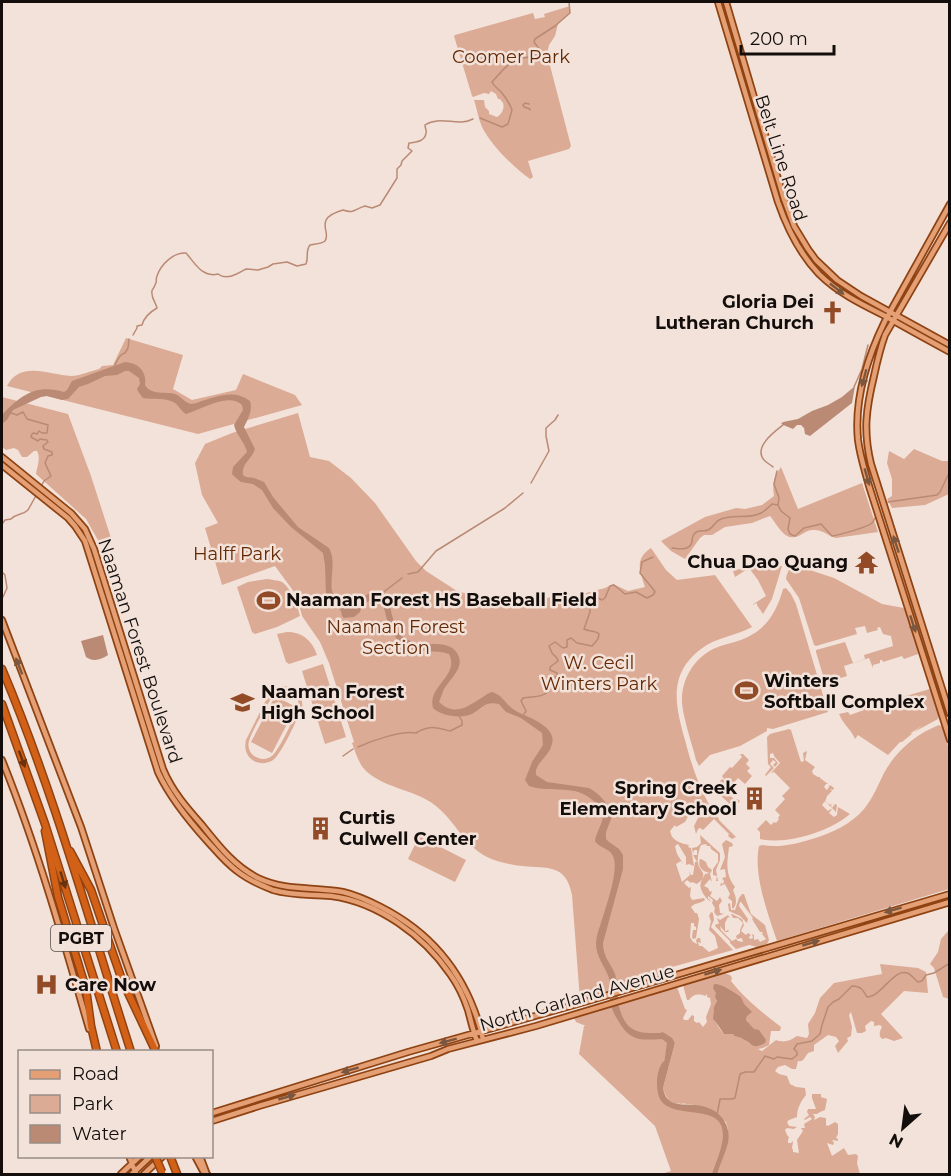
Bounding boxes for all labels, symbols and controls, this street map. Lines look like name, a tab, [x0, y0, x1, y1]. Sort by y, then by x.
scale bar	[741, 18, 834, 56]
text: 200 m	[750, 28, 808, 50]
park label: Coomer Park	[452, 46, 570, 68]
street label: Belt Line Road	[750, 92, 812, 224]
one-way arrow	[830, 282, 845, 294]
place label: Gloria Dei Lutheran Church	[655, 291, 814, 334]
church icon: Gloria Dei Lutheran Church	[819, 299, 845, 325]
one-way arrow	[859, 369, 868, 387]
one-way arrow	[863, 468, 872, 486]
one-way arrow	[891, 535, 901, 553]
street label: Naaman Forest Boulevard	[93, 536, 187, 766]
park label: Halff Park	[193, 543, 281, 565]
temple icon: Chua Dao Quang	[853, 549, 879, 575]
place label: Chua Dao Quang	[687, 551, 848, 573]
sports icon: Naaman Forest HS Baseball Field	[255, 587, 281, 613]
place label: Naaman Forest HS Baseball Field	[286, 589, 597, 611]
one-way arrow	[909, 615, 918, 633]
park label: Naaman Forest Section	[327, 616, 465, 659]
park label: W. Cecil Winters Park	[541, 652, 657, 695]
one-way arrow	[14, 656, 24, 674]
place label: Winters Softball Complex	[764, 670, 925, 713]
sports icon: Winters Softball Complex	[733, 678, 759, 704]
place label: Naaman Forest High School	[261, 681, 405, 724]
school or university icon: Naaman Forest High School	[230, 689, 256, 715]
one-way arrow	[18, 750, 27, 768]
place label: Spring Creek Elementary School	[560, 777, 737, 820]
building icon: Spring Creek Elementary School	[742, 785, 768, 811]
place label: Curtis Culwell Center	[339, 807, 477, 850]
building icon: Curtis Culwell Center	[308, 815, 334, 841]
one-way arrow	[59, 871, 68, 889]
one-way arrow	[884, 906, 902, 915]
road number: PGBT	[51, 925, 111, 951]
one-way arrow	[802, 938, 820, 947]
street label: North Garland Avenue	[477, 960, 677, 1036]
one-way arrow	[704, 967, 722, 976]
hospital icon: Care Now	[34, 972, 60, 998]
place label: Care Now	[65, 974, 156, 996]
one-way arrow	[439, 1037, 457, 1046]
legend	[18, 1050, 213, 1158]
text: Road	[72, 1063, 119, 1085]
one-way arrow	[340, 1066, 358, 1075]
one-way arrow	[278, 1092, 296, 1102]
text: Park	[72, 1093, 113, 1115]
north arrow	[873, 1098, 933, 1158]
text: Water	[72, 1123, 127, 1145]
text: N	[886, 1129, 906, 1152]

